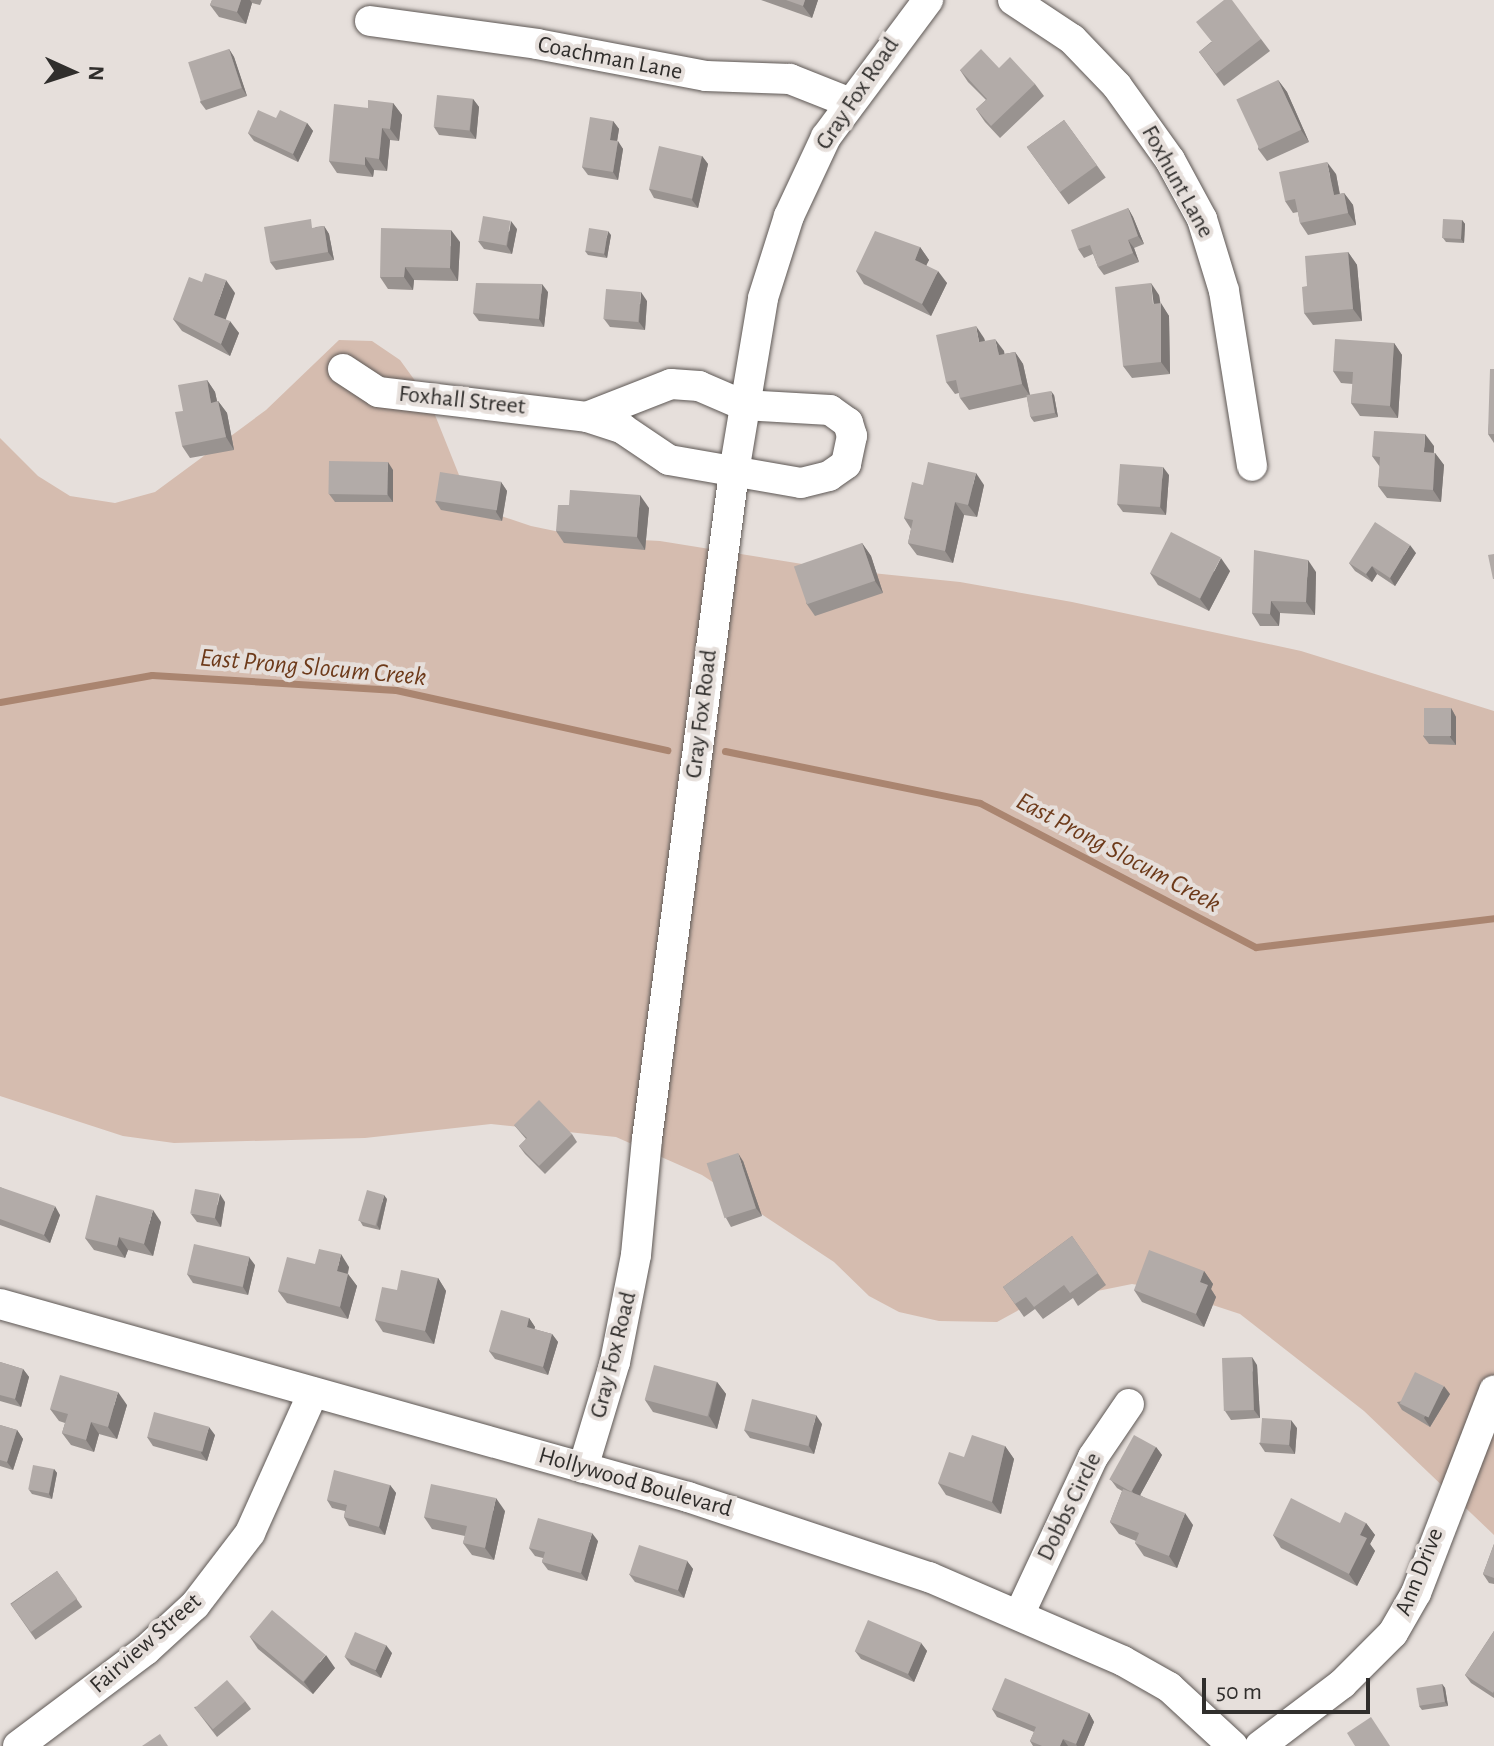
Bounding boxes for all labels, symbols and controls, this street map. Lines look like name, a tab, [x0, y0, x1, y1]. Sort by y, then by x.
street label: Coachman Lane	[535, 31, 685, 87]
north arrow	[32, 32, 112, 112]
street label: Gray Fox Road	[810, 32, 906, 156]
text: N	[85, 65, 107, 81]
street label: Foxhunt Lane	[1134, 121, 1220, 243]
street label: Foxhall Street	[397, 380, 527, 422]
water label: East Prong Slocum Creek	[199, 643, 427, 693]
street label: Gray Fox Road	[680, 648, 724, 780]
water label: East Prong Slocum Creek	[1010, 786, 1226, 920]
street label: Gray Fox Road	[584, 1289, 644, 1421]
street label: Hollywood Boulevard	[535, 1442, 735, 1524]
street label: Dobbs Circle	[1031, 1448, 1109, 1566]
street label: Ann Drive	[1389, 1524, 1451, 1620]
street label: Fairview Street	[84, 1588, 208, 1700]
scale bar	[1206, 1662, 1374, 1712]
text: 50 m	[1216, 1680, 1262, 1704]

